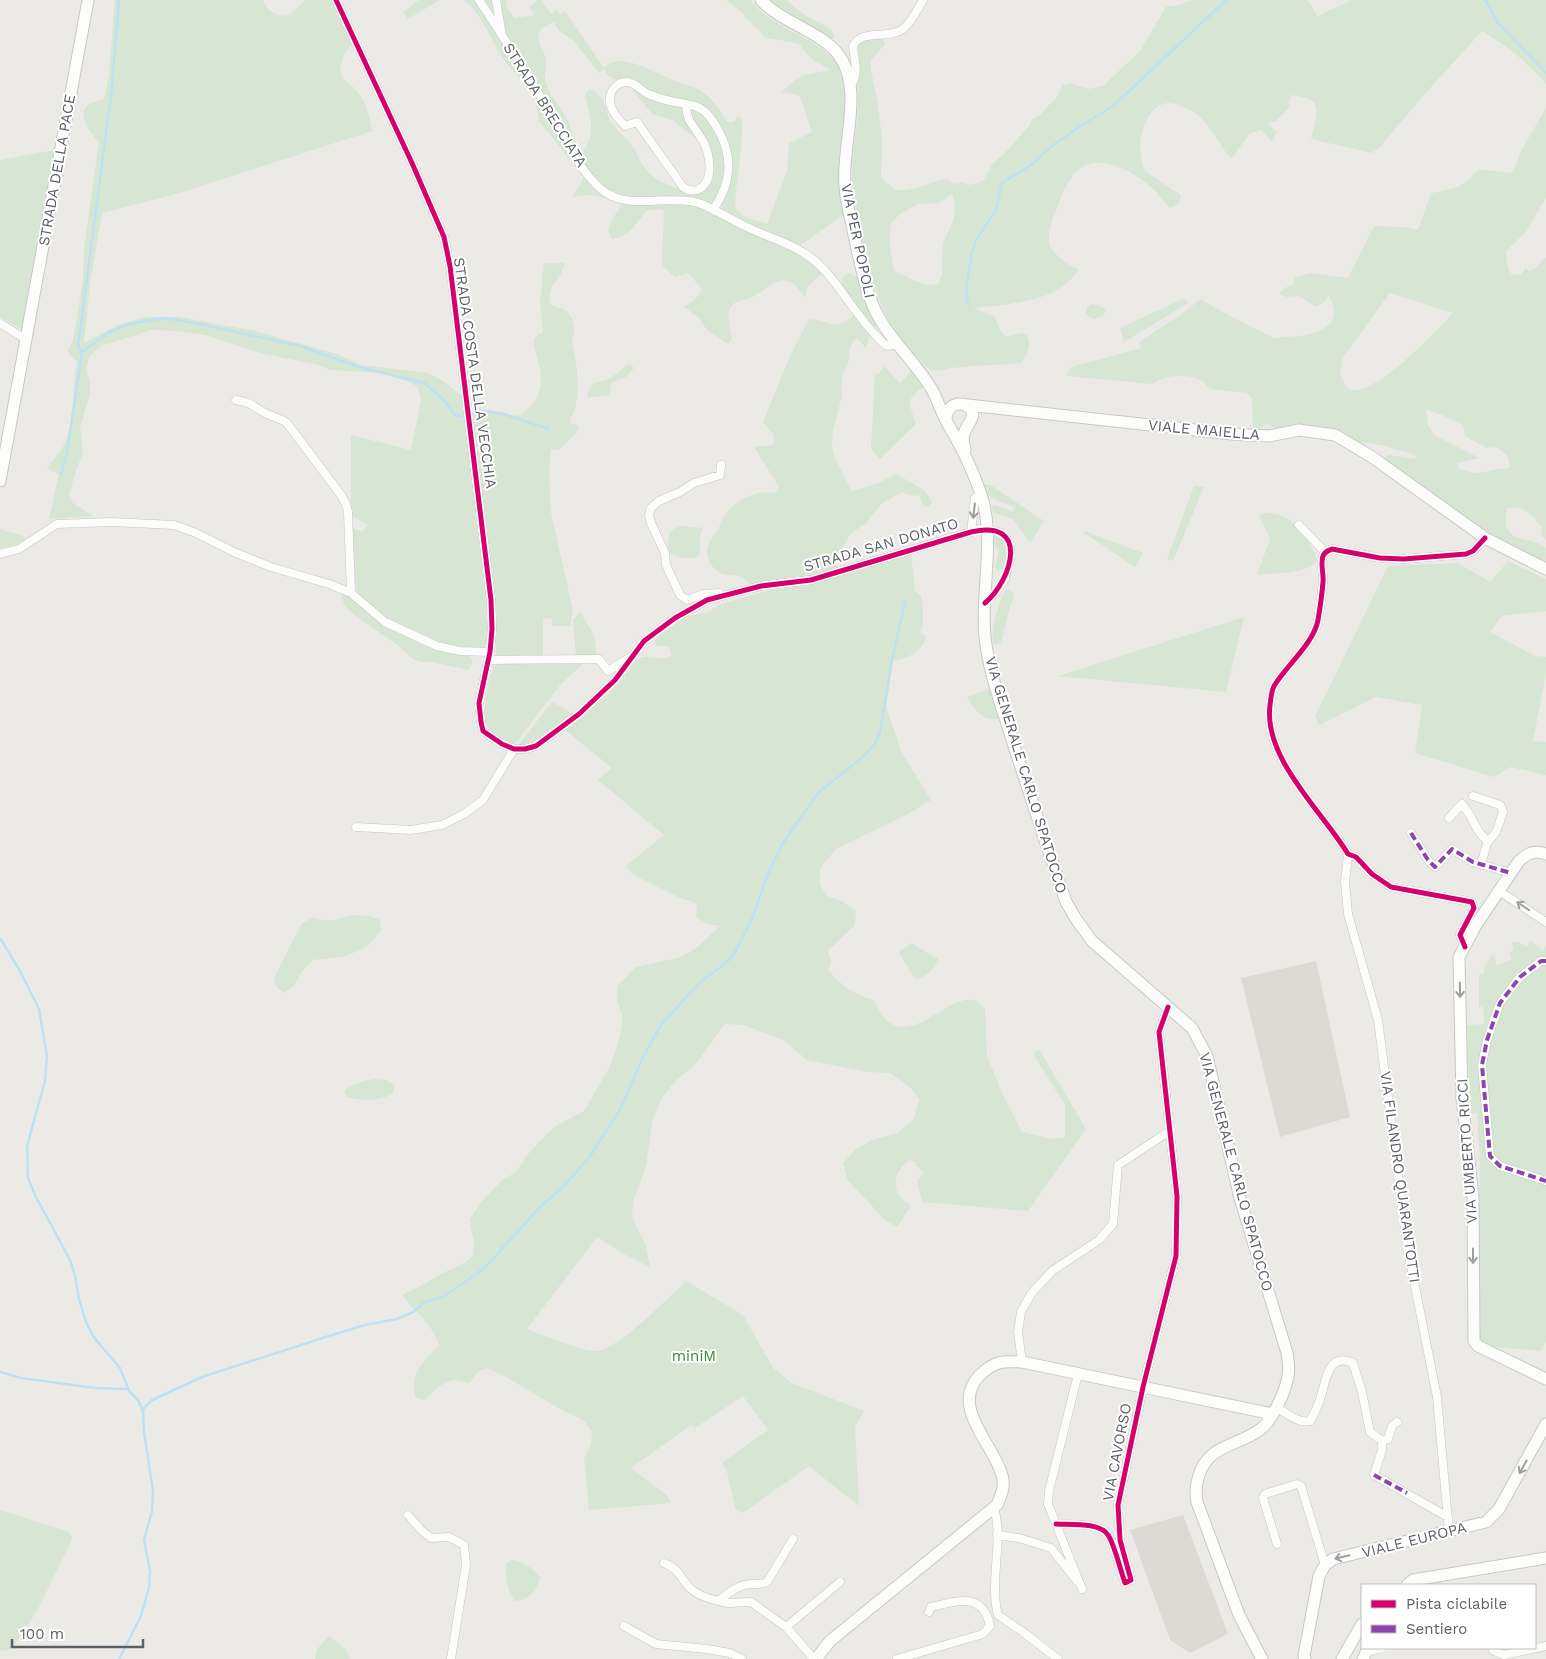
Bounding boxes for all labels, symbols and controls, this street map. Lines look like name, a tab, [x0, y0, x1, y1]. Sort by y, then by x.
street label: STRADA BRECCIATA	[499, 39, 591, 171]
street label: STRADA DELLA PACE	[35, 93, 79, 247]
street label: VIA PER POPOLI	[837, 182, 879, 300]
street label: STRADA COSTA DELLA VECCHIA	[450, 256, 500, 490]
street label: VIALE MAIELLA	[1147, 416, 1261, 444]
one-way arrow	[969, 503, 979, 519]
street label: STRADA SAN DONATO	[802, 514, 960, 576]
street label: VIA GENERALE CARLO SPATOCCO	[981, 654, 1071, 896]
one-way arrow	[1516, 901, 1530, 911]
one-way arrow	[1455, 981, 1465, 997]
street label: VIA GENERALE CARLO SPATOCCO	[1195, 1051, 1277, 1293]
street label: VIA FILANDRO QUARANTOTTI	[1376, 1070, 1424, 1284]
street label: VIA UMBERTO RICCI	[1453, 1078, 1481, 1224]
one-way arrow	[1468, 1248, 1478, 1264]
park label: miniM	[672, 1347, 716, 1365]
street label: VIA CAVORSO	[1099, 1402, 1135, 1502]
one-way arrow	[1517, 1459, 1527, 1473]
street label: VIALE EUROPA	[1360, 1518, 1468, 1562]
one-way arrow	[1335, 1553, 1351, 1562]
legend	[1361, 1584, 1536, 1649]
text: Pista ciclabile	[1406, 1595, 1507, 1613]
scale bar	[12, 1616, 144, 1648]
text: Sentiero	[1406, 1620, 1467, 1638]
text: 100 m	[20, 1625, 64, 1643]

